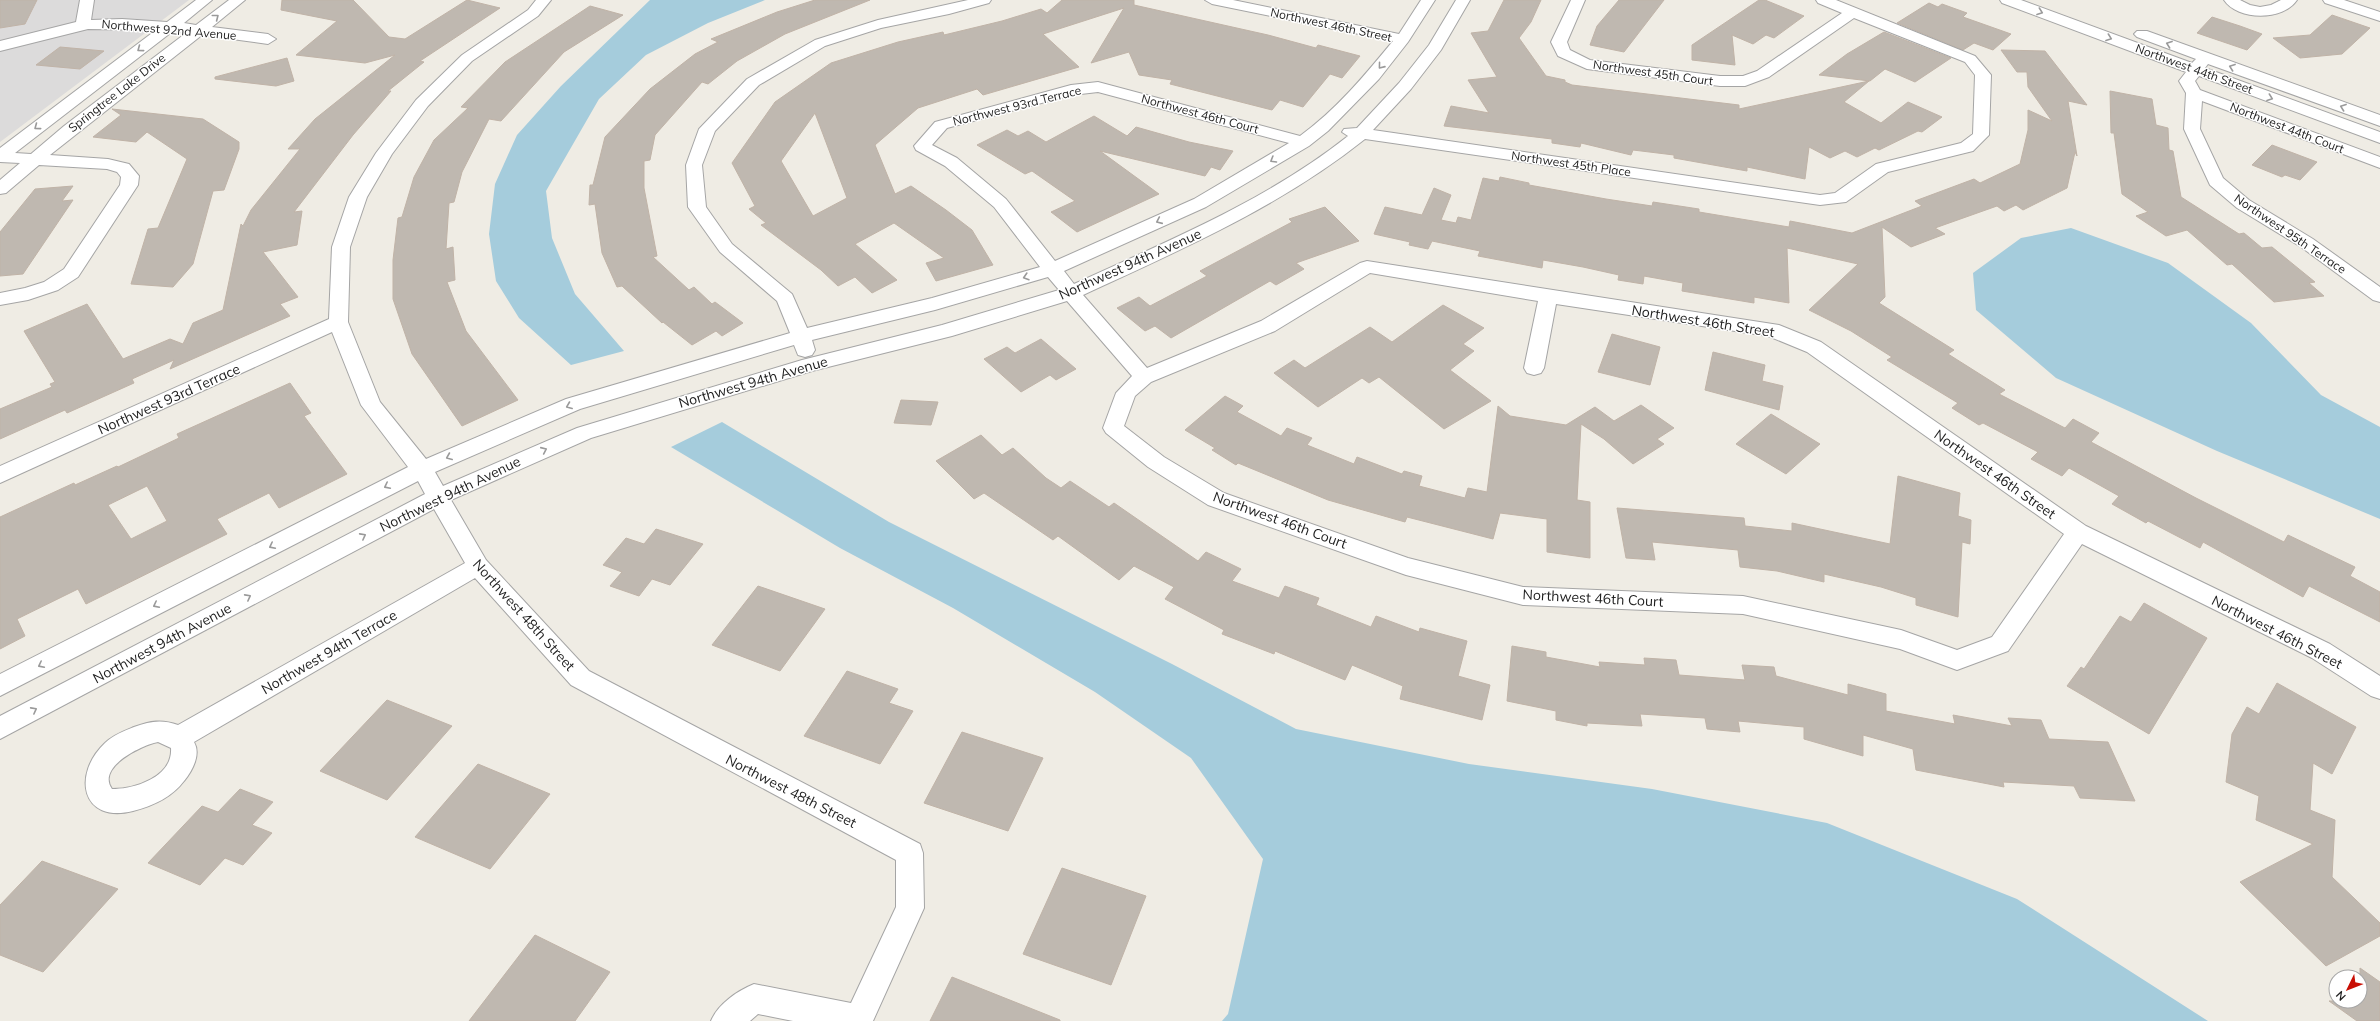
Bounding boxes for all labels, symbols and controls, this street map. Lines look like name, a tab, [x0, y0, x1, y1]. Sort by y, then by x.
street label: Northwest 46th Street	[1269, 4, 1393, 45]
one-way arrow	[2036, 7, 2043, 16]
one-way arrow	[212, 14, 219, 21]
street label: Northwest 92nd Avenue	[101, 16, 237, 43]
one-way arrow	[2105, 33, 2112, 41]
street label: Northwest 44th Street	[2133, 40, 2255, 97]
one-way arrow	[2166, 40, 2173, 48]
one-way arrow	[138, 44, 145, 51]
street label: Springtree Lake Drive	[65, 50, 168, 135]
street label: Northwest 45th Court	[1592, 57, 1714, 88]
one-way arrow	[1379, 61, 1386, 69]
one-way arrow	[2229, 63, 2236, 71]
street label: Northwest 93rd Terrace	[951, 82, 1083, 129]
street label: Northwest 46th Court	[1140, 91, 1260, 136]
one-way arrow	[2266, 93, 2273, 101]
street label: Northwest 44th Court	[2228, 99, 2346, 156]
one-way arrow	[2340, 104, 2347, 112]
one-way arrow	[34, 122, 41, 129]
street label: Northwest 45th Place	[1510, 148, 1632, 179]
one-way arrow	[1270, 155, 1277, 162]
street label: Northwest 95th Terrace	[2232, 191, 2349, 277]
one-way arrow	[1155, 217, 1162, 225]
street label: Northwest 94th Avenue	[1056, 224, 1204, 304]
one-way arrow	[1023, 272, 1030, 281]
street label: Northwest 46th Street	[1630, 301, 1776, 341]
street label: Northwest 94th Avenue	[676, 352, 830, 412]
street label: Northwest 93rd Terrace	[95, 360, 243, 438]
one-way arrow	[565, 401, 572, 409]
street label: Northwest 46th Street	[1931, 425, 2059, 523]
one-way arrow	[539, 447, 547, 455]
street label: Northwest 94th Avenue	[377, 452, 523, 536]
one-way arrow	[446, 452, 454, 460]
one-way arrow	[384, 482, 392, 489]
street label: Northwest 46th Court	[1211, 487, 1349, 553]
one-way arrow	[359, 534, 367, 541]
one-way arrow	[269, 541, 276, 549]
street label: Northwest 48th Street	[469, 555, 579, 675]
street label: Northwest 46th Court	[1522, 585, 1664, 611]
street label: Northwest 46th Street	[2209, 591, 2345, 673]
one-way arrow	[244, 594, 252, 602]
street label: Northwest 94th Avenue	[90, 599, 234, 687]
one-way arrow	[153, 601, 160, 608]
street label: Northwest 94th Terrace	[258, 606, 400, 698]
one-way arrow	[37, 660, 45, 668]
one-way arrow	[30, 707, 38, 715]
street label: Northwest 48th Street	[723, 750, 859, 832]
north arrow	[2328, 969, 2368, 1009]
text: N	[2333, 988, 2349, 1004]

